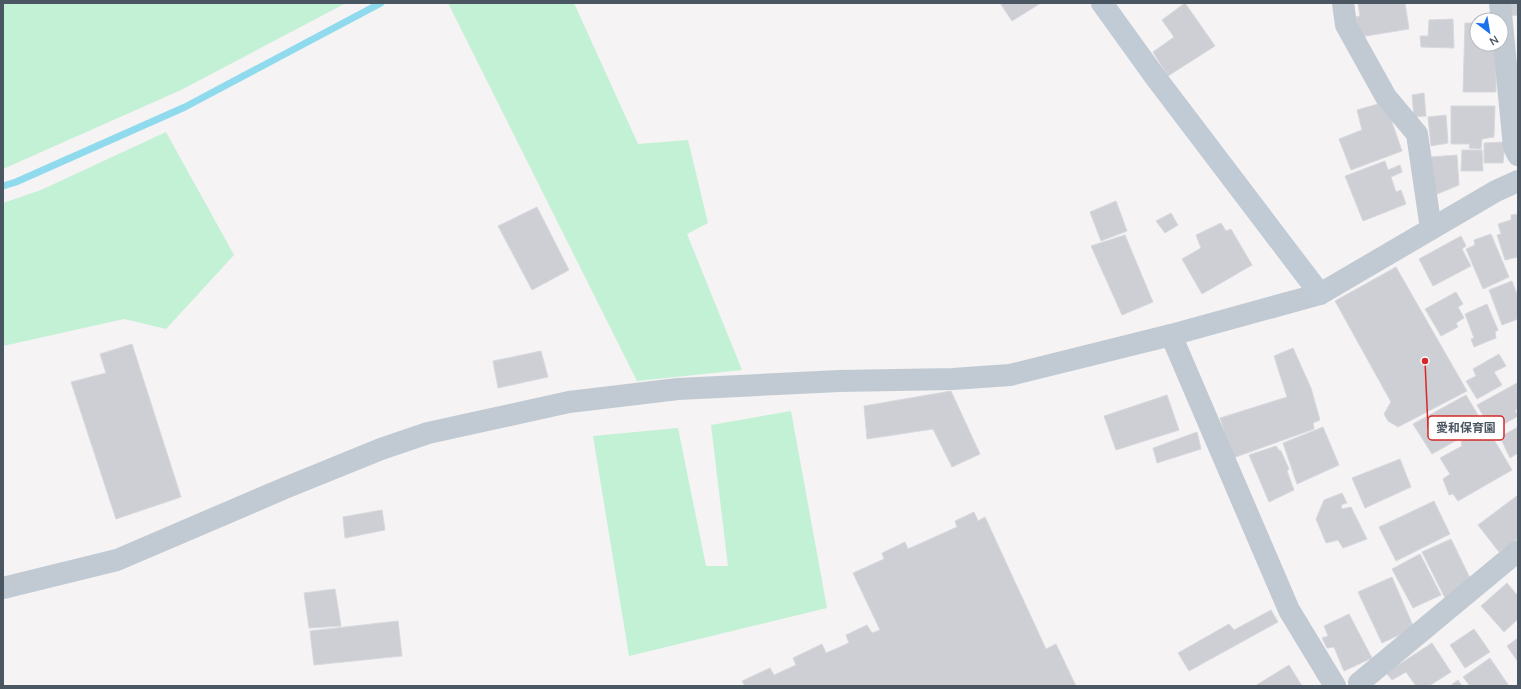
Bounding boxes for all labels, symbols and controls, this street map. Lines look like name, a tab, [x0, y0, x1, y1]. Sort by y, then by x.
north arrow	[1469, 12, 1509, 52]
text: N	[1487, 32, 1501, 49]
callout: 愛和保育園	[1428, 416, 1504, 440]
text: 愛和保育園	[1436, 420, 1496, 436]

